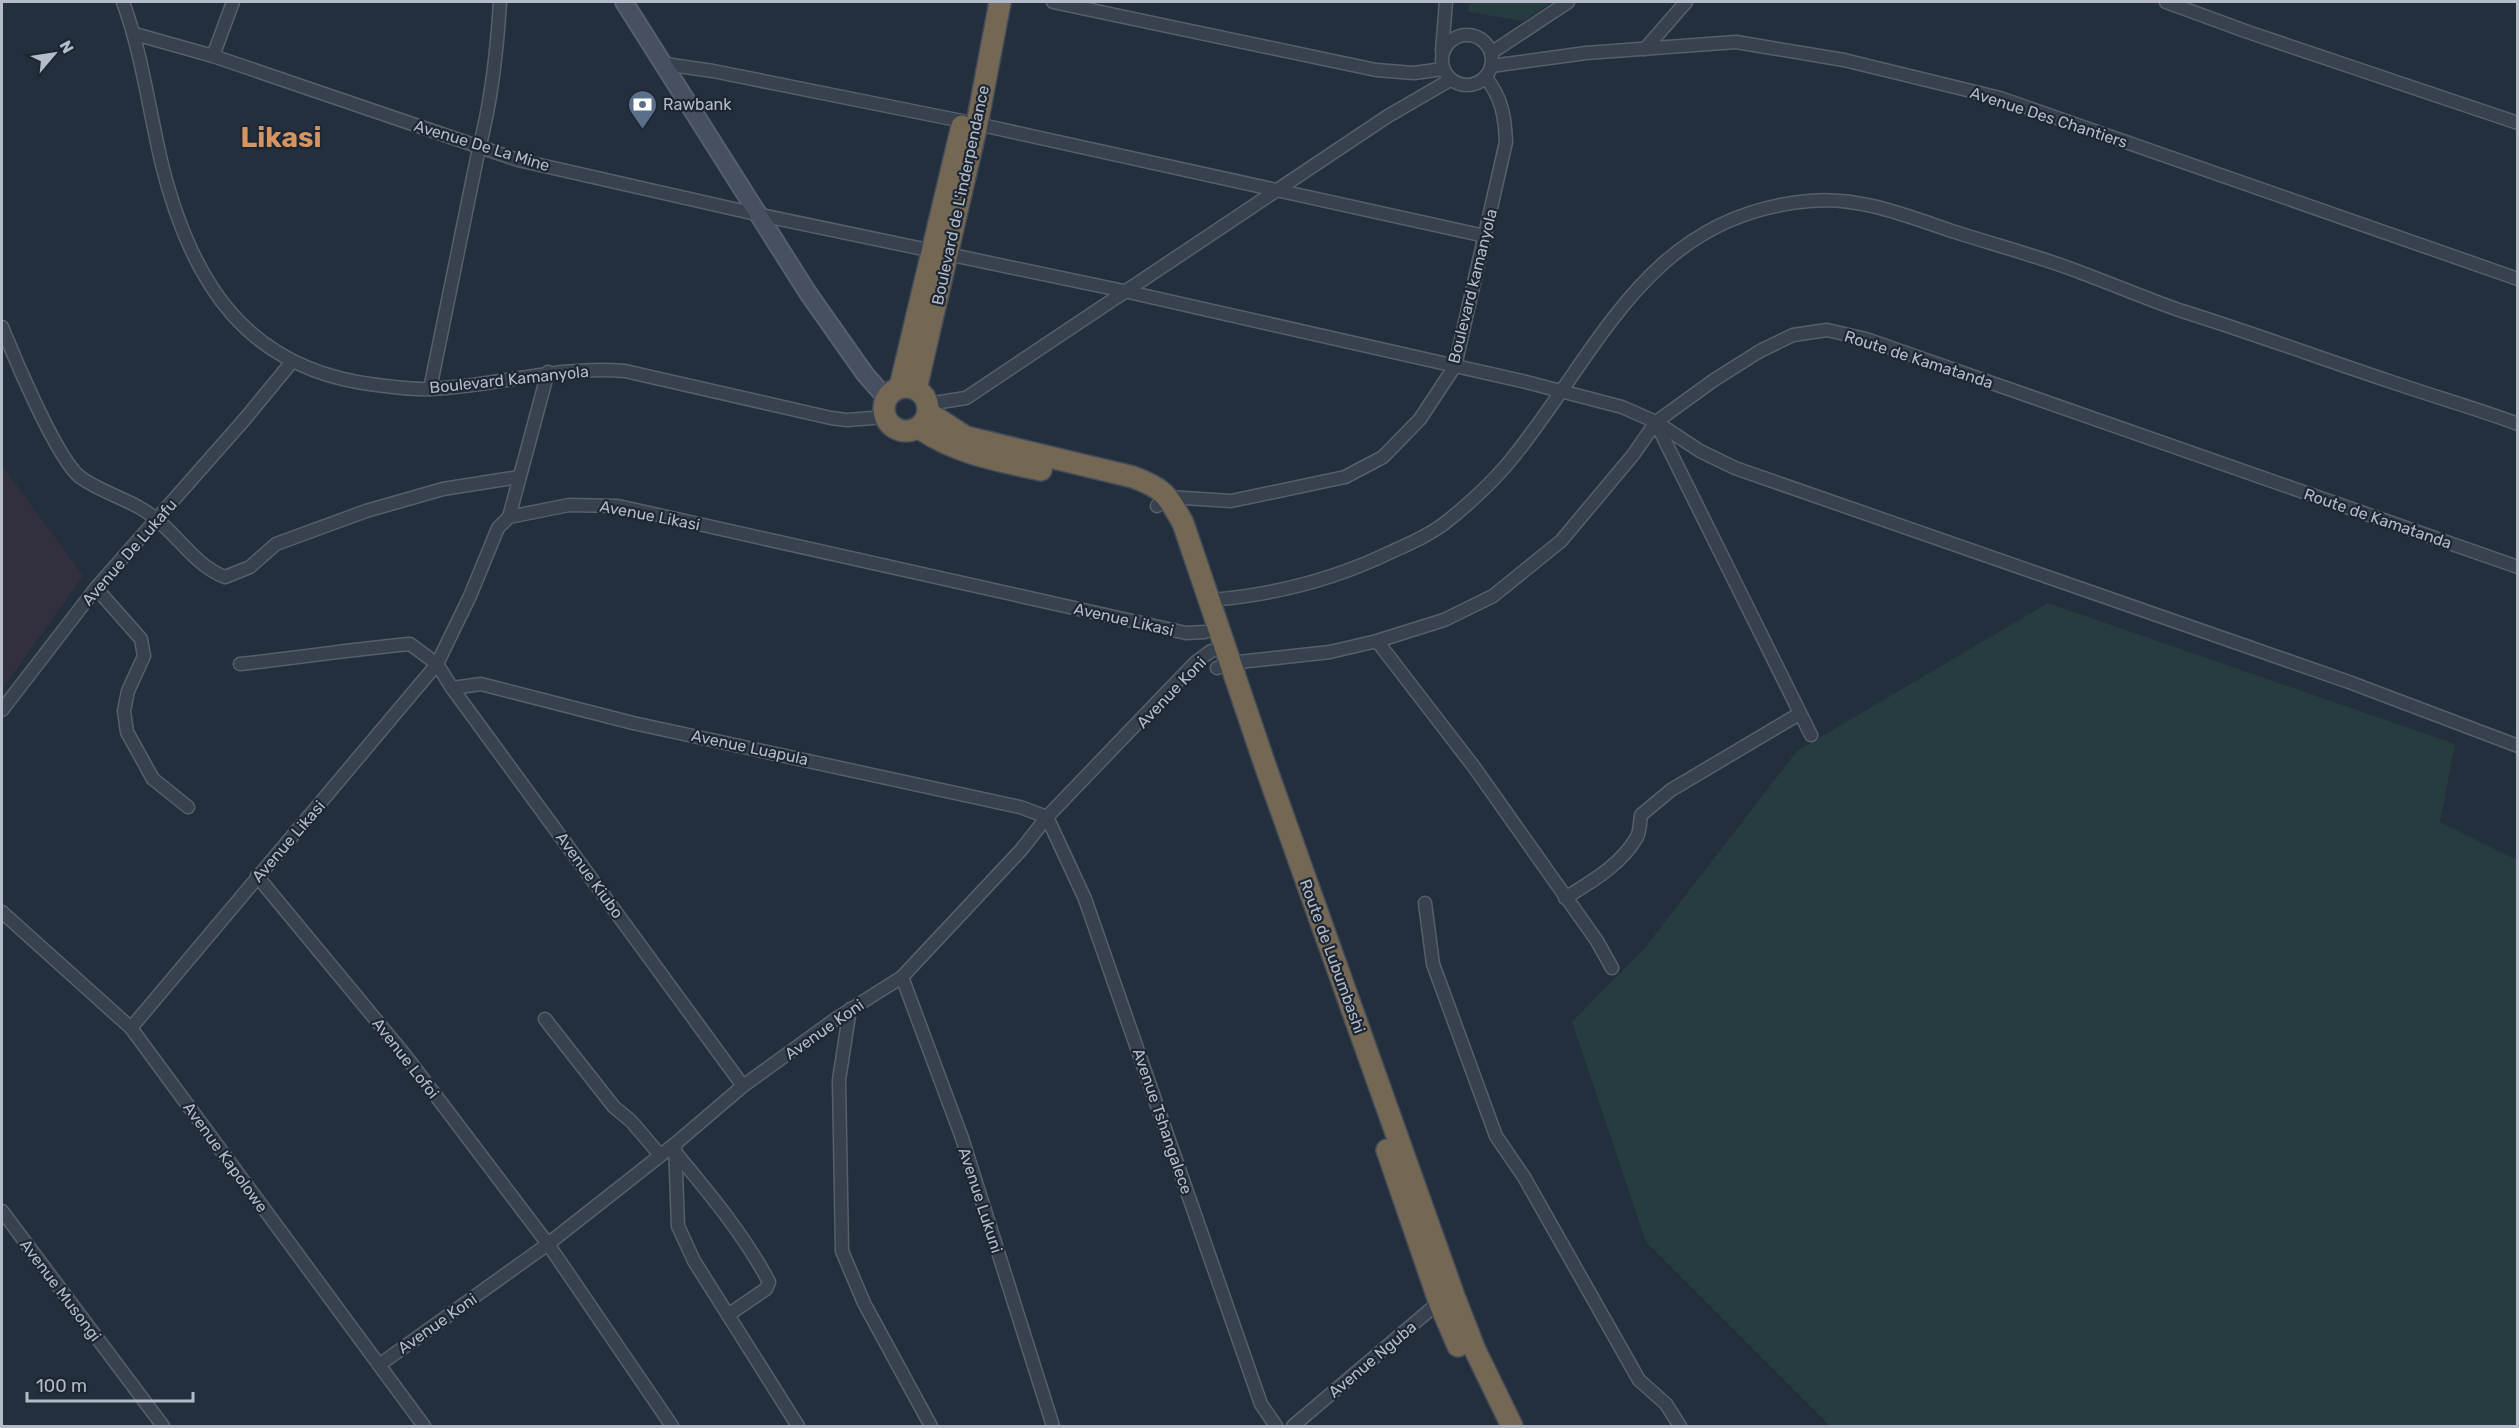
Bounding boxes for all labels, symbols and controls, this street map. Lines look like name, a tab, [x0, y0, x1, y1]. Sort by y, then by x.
north arrow	[24, 24, 84, 84]
text: N	[56, 37, 78, 57]
street label: Boulevard de L'inderpendance	[928, 83, 993, 307]
street label: Avenue Des Chantiers	[1968, 83, 2130, 152]
bank icon: Rawbank	[626, 88, 658, 130]
place label: Rawbank	[663, 95, 732, 114]
street label: Avenue De La Mine	[412, 116, 552, 175]
district label: Likasi	[241, 121, 321, 154]
street label: Boulevard kamanyola	[1444, 207, 1501, 365]
street label: Route de Kamatanda	[1842, 326, 1996, 392]
street label: Boulevard Kamanyola	[428, 362, 590, 397]
street label: Route de Kamatanda	[2301, 484, 2454, 553]
street label: Avenue De Lukafu	[78, 495, 181, 609]
street label: Avenue Likasi	[598, 496, 702, 535]
street label: Avenue Likasi	[1072, 599, 1176, 640]
street label: Avenue Koni	[1133, 653, 1210, 732]
street label: Avenue Luapula	[690, 726, 810, 769]
street label: Avenue Likasi	[248, 797, 329, 886]
street label: Avenue Kiubo	[552, 829, 627, 922]
street label: Route de Lubumbashi	[1296, 877, 1369, 1036]
street label: Avenue Koni	[781, 995, 867, 1064]
street label: Avenue Lofoi	[368, 1014, 443, 1102]
street label: Avenue Tshangalece	[1129, 1046, 1196, 1197]
street label: Avenue Kapolowe	[179, 1099, 272, 1216]
street label: Avenue Lukuni	[955, 1145, 1007, 1255]
street label: Avenue Musongi	[16, 1236, 105, 1345]
street label: Avenue Koni	[394, 1289, 480, 1358]
street label: Avenue Nguba	[1325, 1317, 1420, 1402]
scale bar	[27, 1365, 194, 1403]
text: 100 m	[36, 1375, 87, 1397]

